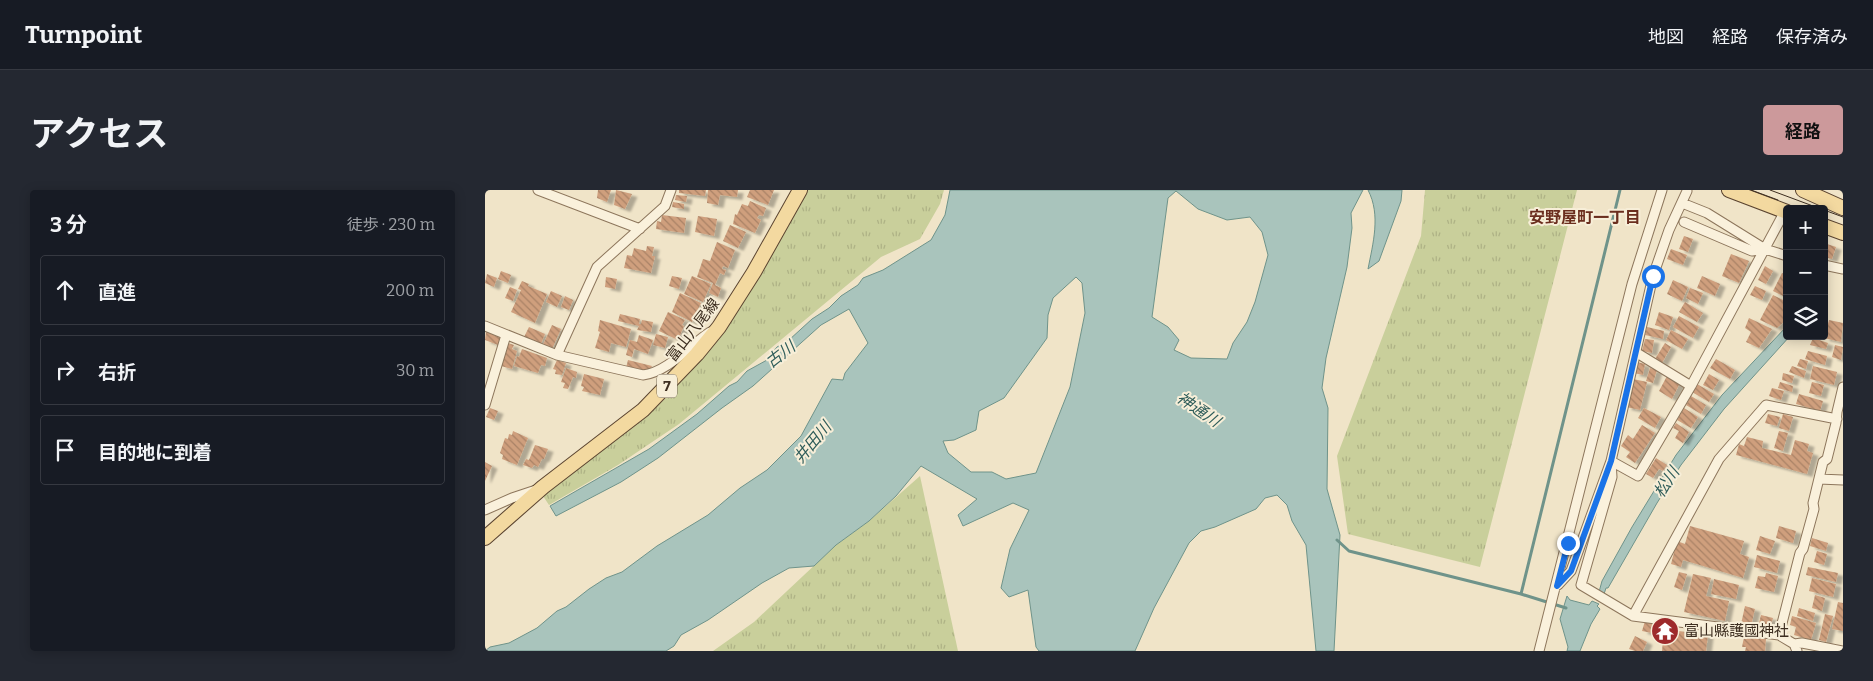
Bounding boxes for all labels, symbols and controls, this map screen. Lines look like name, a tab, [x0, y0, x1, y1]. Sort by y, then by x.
text: Turnpoint	[25, 21, 142, 49]
text: 地図	[1648, 26, 1684, 48]
text: 経路	[1712, 26, 1748, 48]
text: 保存済み	[1776, 26, 1848, 48]
button: 経路	[1763, 105, 1843, 155]
text: アクセス	[30, 113, 168, 155]
map controls	[1783, 205, 1828, 340]
button: +	[1783, 205, 1828, 250]
district label: 安野屋町一丁目	[1529, 208, 1641, 227]
text: 3 分	[50, 212, 87, 238]
text: 徒歩 · 230 m	[347, 215, 435, 234]
button: −	[1783, 250, 1828, 295]
route start	[1642, 265, 1665, 288]
icon: ahead	[51, 276, 79, 304]
text: 直進	[98, 281, 136, 304]
text: 200 m	[386, 281, 434, 300]
street label: 富山八尾線	[663, 295, 723, 365]
button: layers	[1783, 295, 1828, 340]
water label: 古川	[762, 336, 800, 372]
icon: right	[51, 356, 79, 384]
text: 右折	[98, 361, 136, 384]
text: 30 m	[396, 361, 434, 380]
road number: 7	[657, 375, 677, 398]
water label: 神通川	[1174, 388, 1226, 432]
water label: 井田川	[790, 416, 836, 467]
icon: arrive	[51, 436, 79, 464]
text: 目的地に到着	[98, 441, 212, 464]
water label: 松川	[1650, 462, 1684, 501]
route end	[1557, 532, 1580, 555]
temple icon: 富山縣護國神社	[1650, 616, 1680, 646]
place label: 富山縣護國神社	[1684, 622, 1789, 640]

